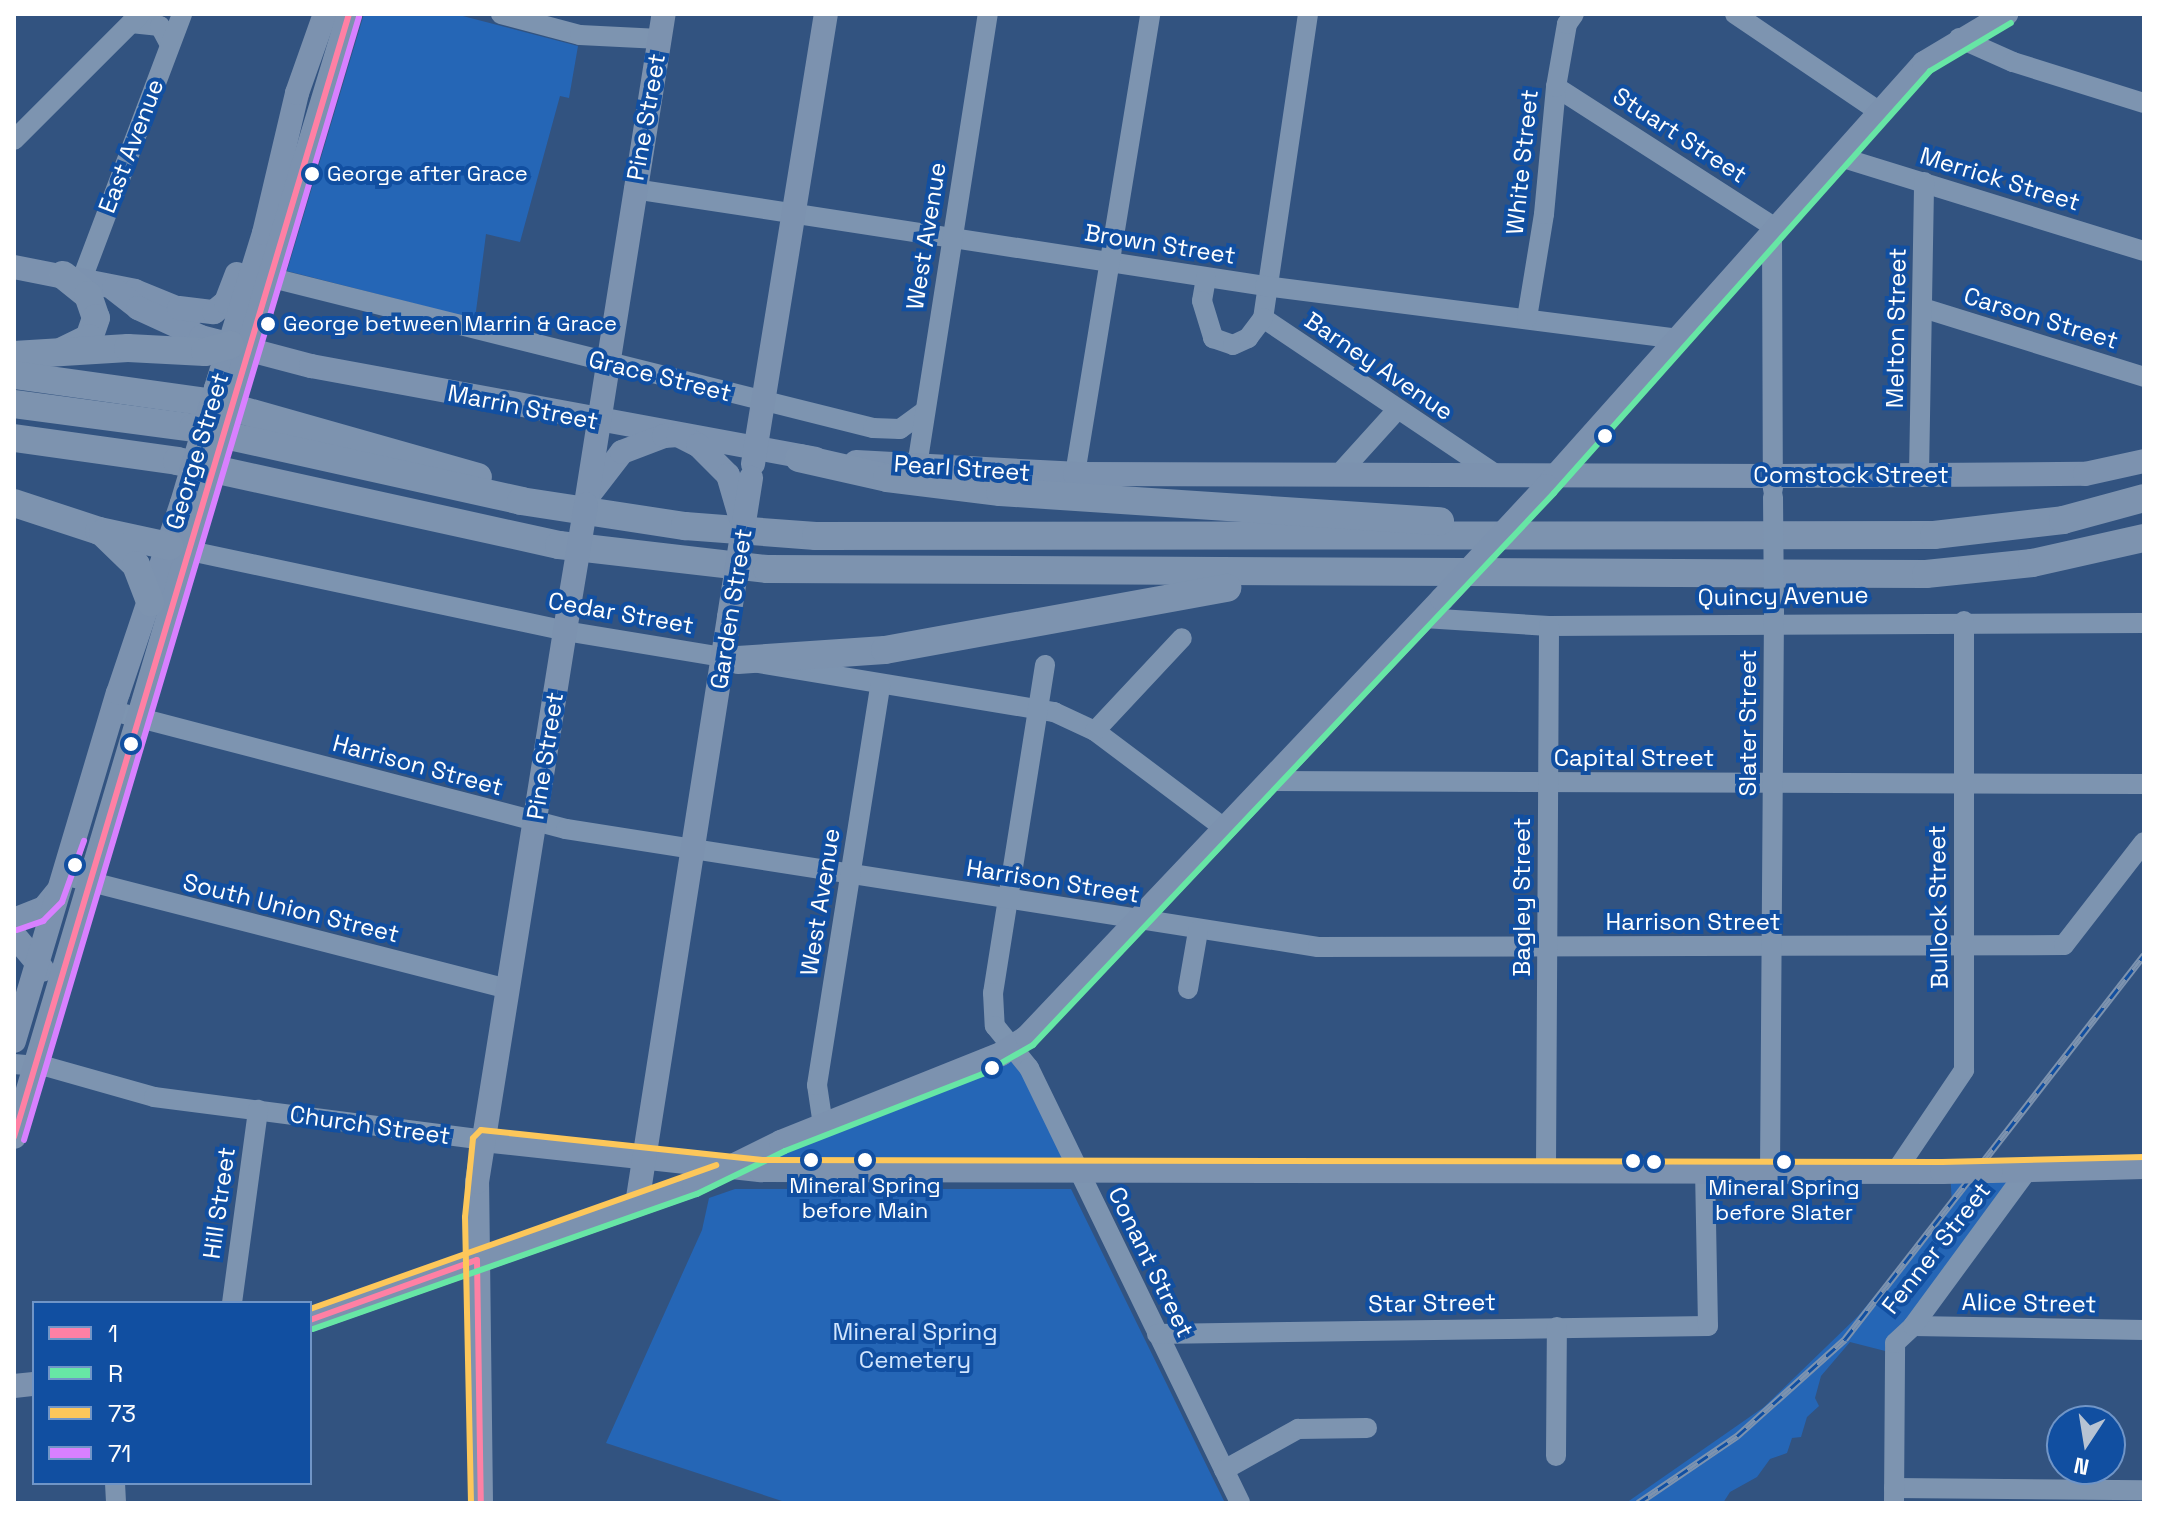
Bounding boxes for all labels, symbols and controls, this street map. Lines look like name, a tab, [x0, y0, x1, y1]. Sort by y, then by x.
street label: Pine Street	[621, 51, 671, 183]
street label: East Avenue	[92, 75, 170, 217]
street label: Stuart Street	[1608, 81, 1752, 189]
street label: White Street	[1500, 88, 1544, 236]
street label: Merrick Street	[1917, 141, 2083, 217]
street label: West Avenue	[900, 160, 952, 312]
place label: George after Grace	[327, 161, 528, 187]
marker: George after Grace	[304, 166, 320, 182]
street label: Brown Street	[1082, 218, 1238, 270]
street label: Melton Street	[1880, 247, 1912, 409]
street label: Carson Street	[1960, 281, 2122, 355]
street label: Barney Avenue	[1299, 306, 1459, 426]
place label: George between Marrin & Grace	[283, 311, 617, 337]
marker: George between Marrin & Grace	[260, 316, 276, 332]
street label: Grace Street	[586, 344, 734, 408]
street label: George Street	[159, 369, 235, 533]
street label: Marrin Street	[445, 378, 601, 436]
unlabelled marker	[1597, 428, 1613, 444]
street label: Pearl Street	[893, 449, 1031, 487]
street label: Comstock Street	[1753, 461, 1949, 489]
street label: Garden Street	[704, 527, 758, 691]
street label: Quincy Avenue	[1697, 580, 1869, 612]
street label: Cedar Street	[546, 586, 696, 640]
street label: Slater Street	[1734, 649, 1762, 797]
street label: Pine Street	[521, 690, 569, 822]
street label: Harrison Street	[330, 728, 506, 802]
unlabelled marker	[123, 736, 139, 752]
street label: Capital Street	[1554, 744, 1714, 772]
street label: Bagley Street	[1508, 817, 1536, 977]
street label: Bullock Street	[1922, 825, 1954, 989]
street label: West Avenue	[794, 826, 846, 978]
street label: Harrison Street	[964, 853, 1142, 909]
unlabelled marker	[67, 857, 83, 873]
street label: South Union Street	[180, 867, 402, 949]
street label: Harrison Street	[1605, 908, 1781, 936]
unlabelled marker	[984, 1060, 1000, 1076]
street label: Church Street	[288, 1099, 452, 1151]
street label: Hill Street	[197, 1145, 241, 1261]
unlabelled marker	[803, 1152, 819, 1168]
marker: Mineral Spring before Main	[857, 1152, 873, 1168]
unlabelled marker	[1625, 1153, 1641, 1169]
unlabelled marker	[1646, 1154, 1662, 1170]
marker: Mineral Spring before Slater	[1776, 1154, 1792, 1170]
place label: Mineral Spring before Main	[789, 1172, 941, 1224]
place label: Mineral Spring before Slater	[1708, 1174, 1860, 1226]
street label: Fenner Street	[1876, 1176, 1996, 1320]
street label: Conant Street	[1102, 1182, 1200, 1342]
street label: Star Street	[1368, 1287, 1496, 1319]
street label: Alice Street	[1961, 1287, 2097, 1319]
legend	[32, 1301, 312, 1485]
text: 1	[108, 1318, 118, 1349]
park label: Mineral Spring Cemetery	[832, 1318, 998, 1374]
text: R	[108, 1358, 123, 1389]
text: 73	[108, 1398, 136, 1429]
north arrow	[2046, 1405, 2126, 1485]
text: 71	[108, 1438, 131, 1469]
text: N	[2071, 1451, 2092, 1482]

